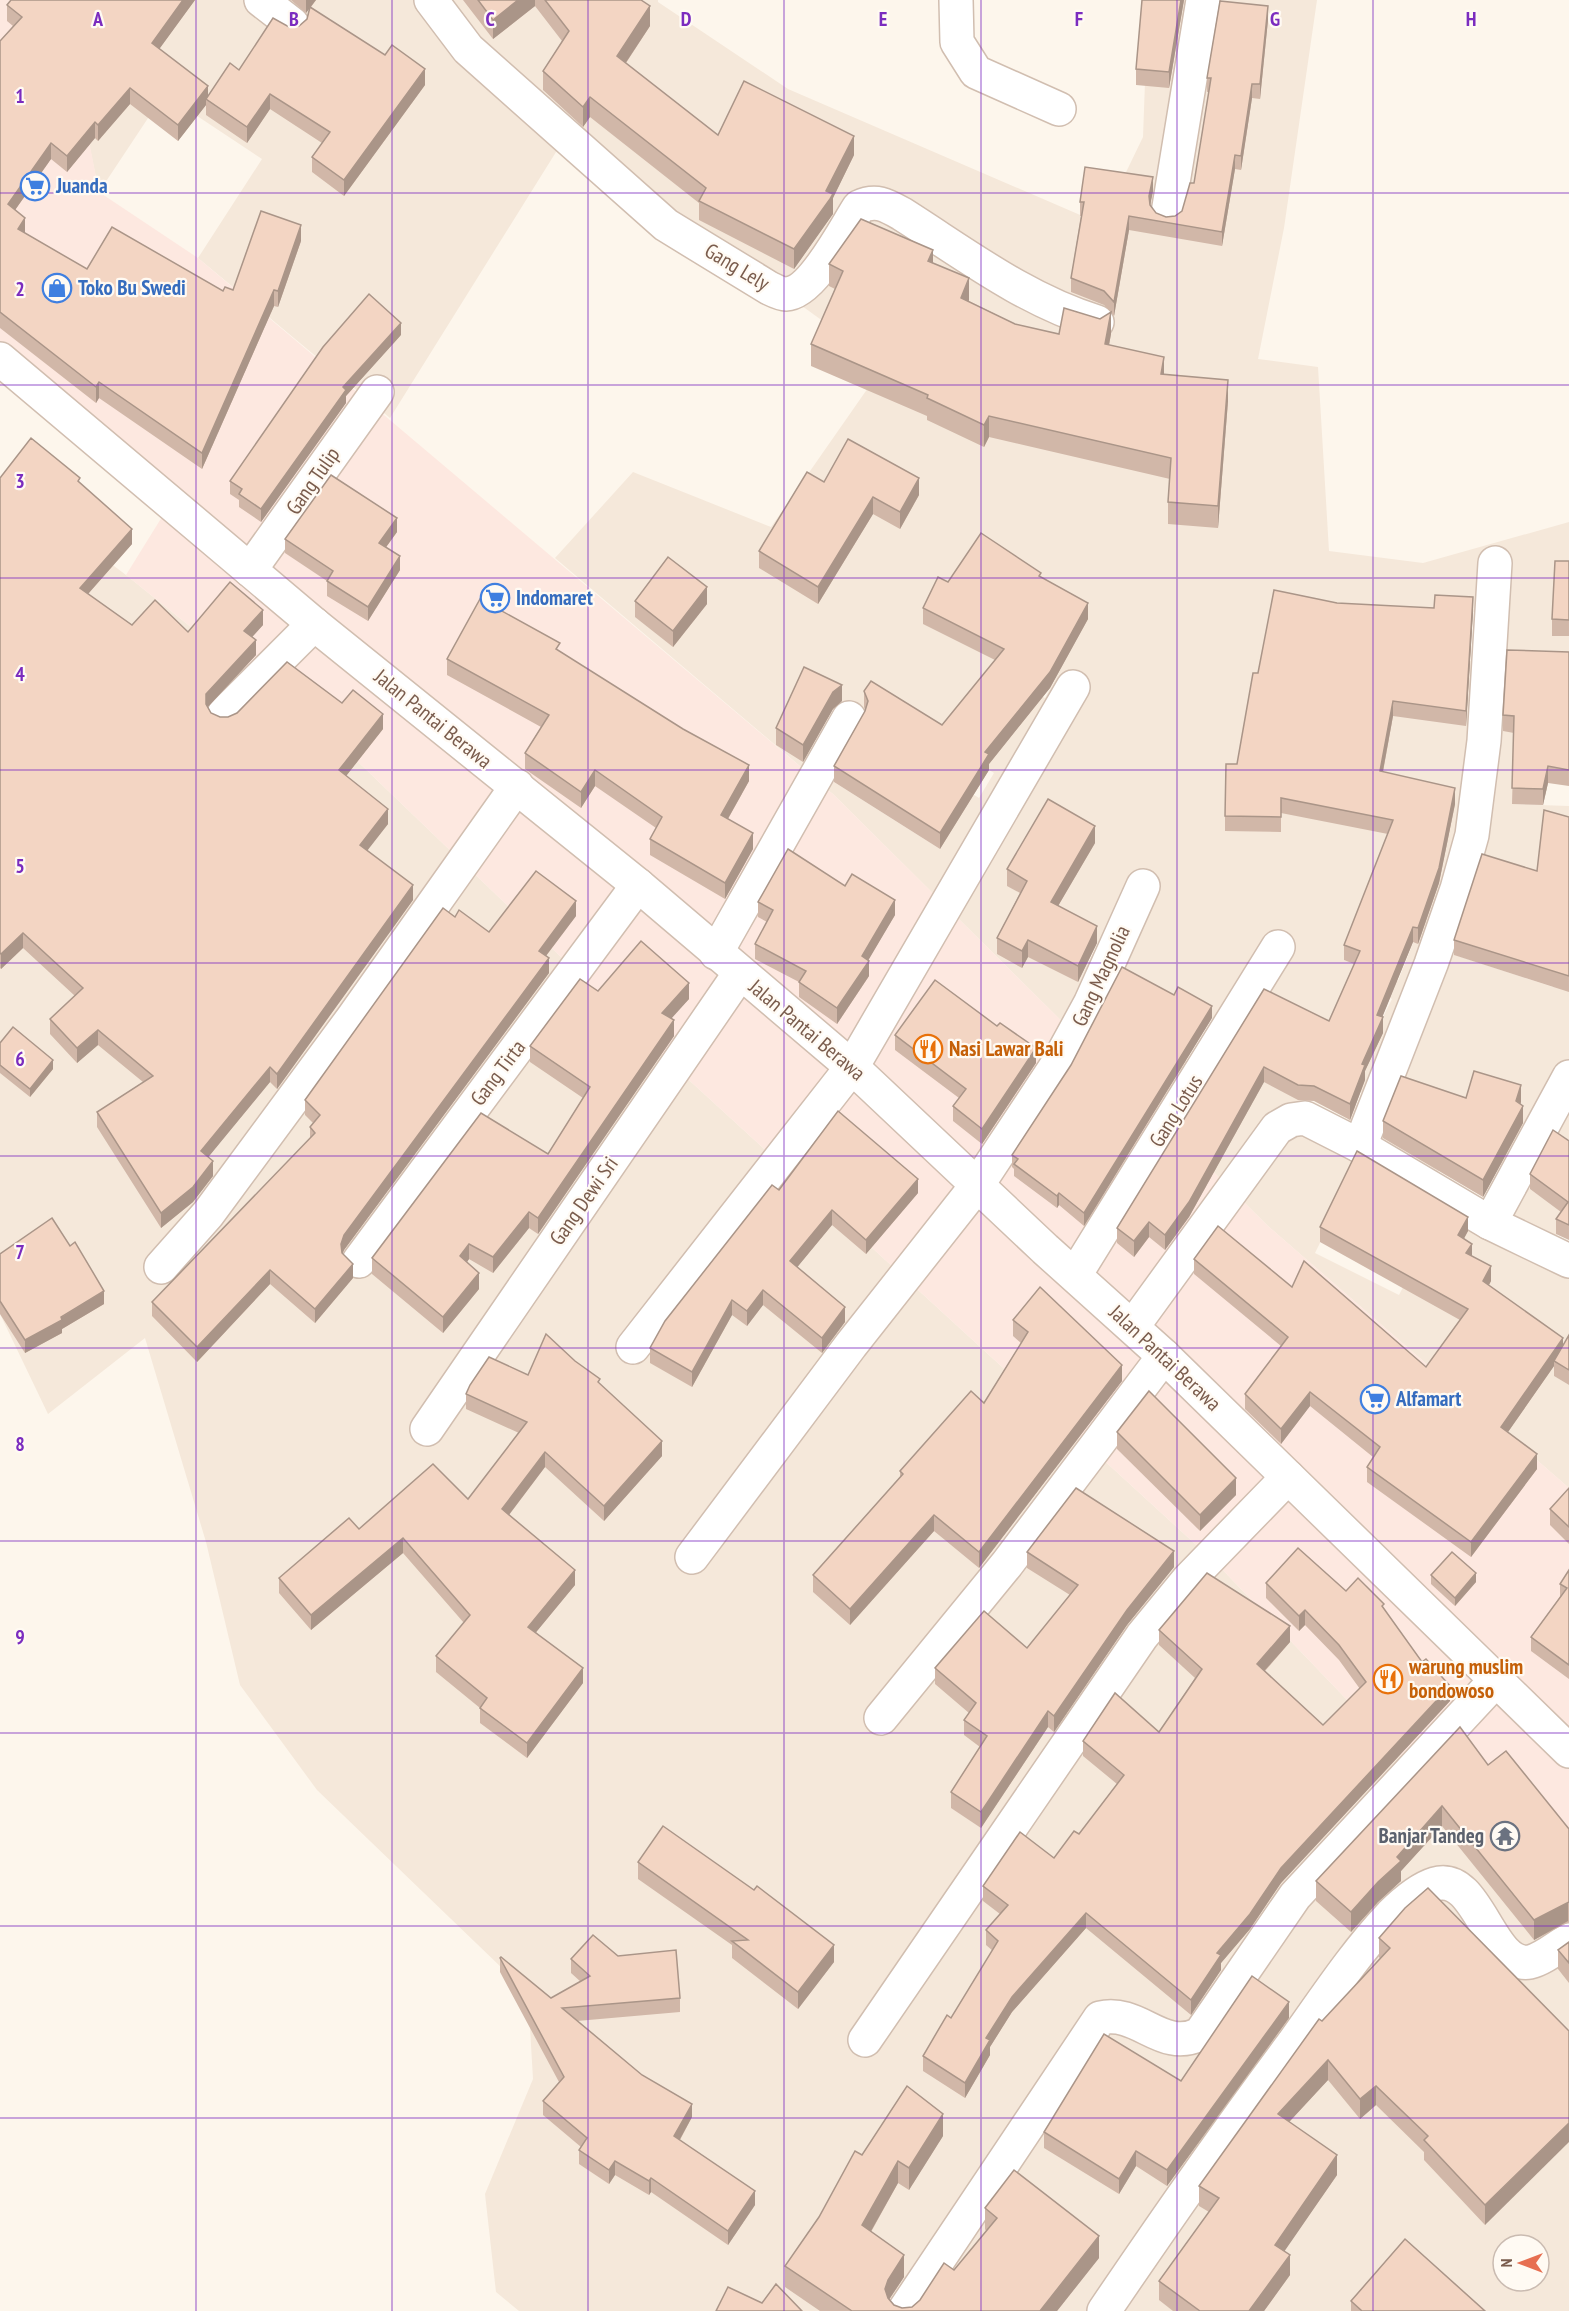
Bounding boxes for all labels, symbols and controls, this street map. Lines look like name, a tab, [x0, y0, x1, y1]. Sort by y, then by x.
text: A	[92, 6, 104, 32]
text: B	[289, 6, 299, 32]
text: C	[485, 6, 495, 32]
text: D	[681, 6, 692, 32]
text: E	[879, 6, 887, 32]
text: F	[1075, 6, 1083, 32]
text: G	[1270, 6, 1280, 32]
text: H	[1466, 6, 1476, 32]
text: 1	[15, 83, 25, 109]
supermarket icon: Juanda	[19, 170, 51, 202]
place label: Juanda	[55, 172, 108, 199]
street label: Gang Lely	[700, 237, 775, 296]
shop icon: Toko Bu Swedi	[41, 272, 73, 304]
place label: Toko Bu Swedi	[78, 274, 186, 301]
text: 2	[15, 276, 25, 302]
street label: Gang Tulip	[280, 442, 346, 520]
text: 3	[15, 468, 25, 494]
supermarket icon: Indomaret	[479, 582, 511, 614]
place label: Indomaret	[516, 584, 593, 611]
text: 4	[15, 661, 25, 687]
street label: Jalan Pantai Berawa	[368, 662, 498, 774]
text: 5	[15, 853, 25, 879]
street label: Gang Magnolia	[1065, 921, 1136, 1031]
street label: Jalan Pantai Berawa	[743, 972, 871, 1086]
restaurant icon: Nasi Lawar Bali	[912, 1033, 944, 1065]
street label: Gang Tirta	[464, 1035, 531, 1111]
place label: Nasi Lawar Bali	[949, 1035, 1063, 1062]
text: 6	[15, 1046, 25, 1072]
street label: Gang Lotus	[1143, 1070, 1208, 1152]
street label: Gang Dewi Sri	[543, 1151, 624, 1250]
text: 7	[15, 1239, 25, 1265]
street label: Jalan Pantai Berawa	[1103, 1298, 1227, 1416]
supermarket icon: Alfamart	[1359, 1383, 1391, 1415]
place label: Alfamart	[1395, 1385, 1461, 1412]
text: 8	[15, 1431, 25, 1457]
text: 9	[15, 1624, 25, 1650]
place label: warung muslim bondowoso	[1408, 1653, 1523, 1704]
restaurant icon: warung muslim bondowoso	[1372, 1663, 1404, 1695]
temple icon: Banjar Tandeg	[1489, 1820, 1521, 1852]
place label: Banjar Tandeg	[1378, 1822, 1484, 1849]
north arrow	[1491, 2233, 1551, 2293]
text: N	[1496, 2259, 1516, 2267]

